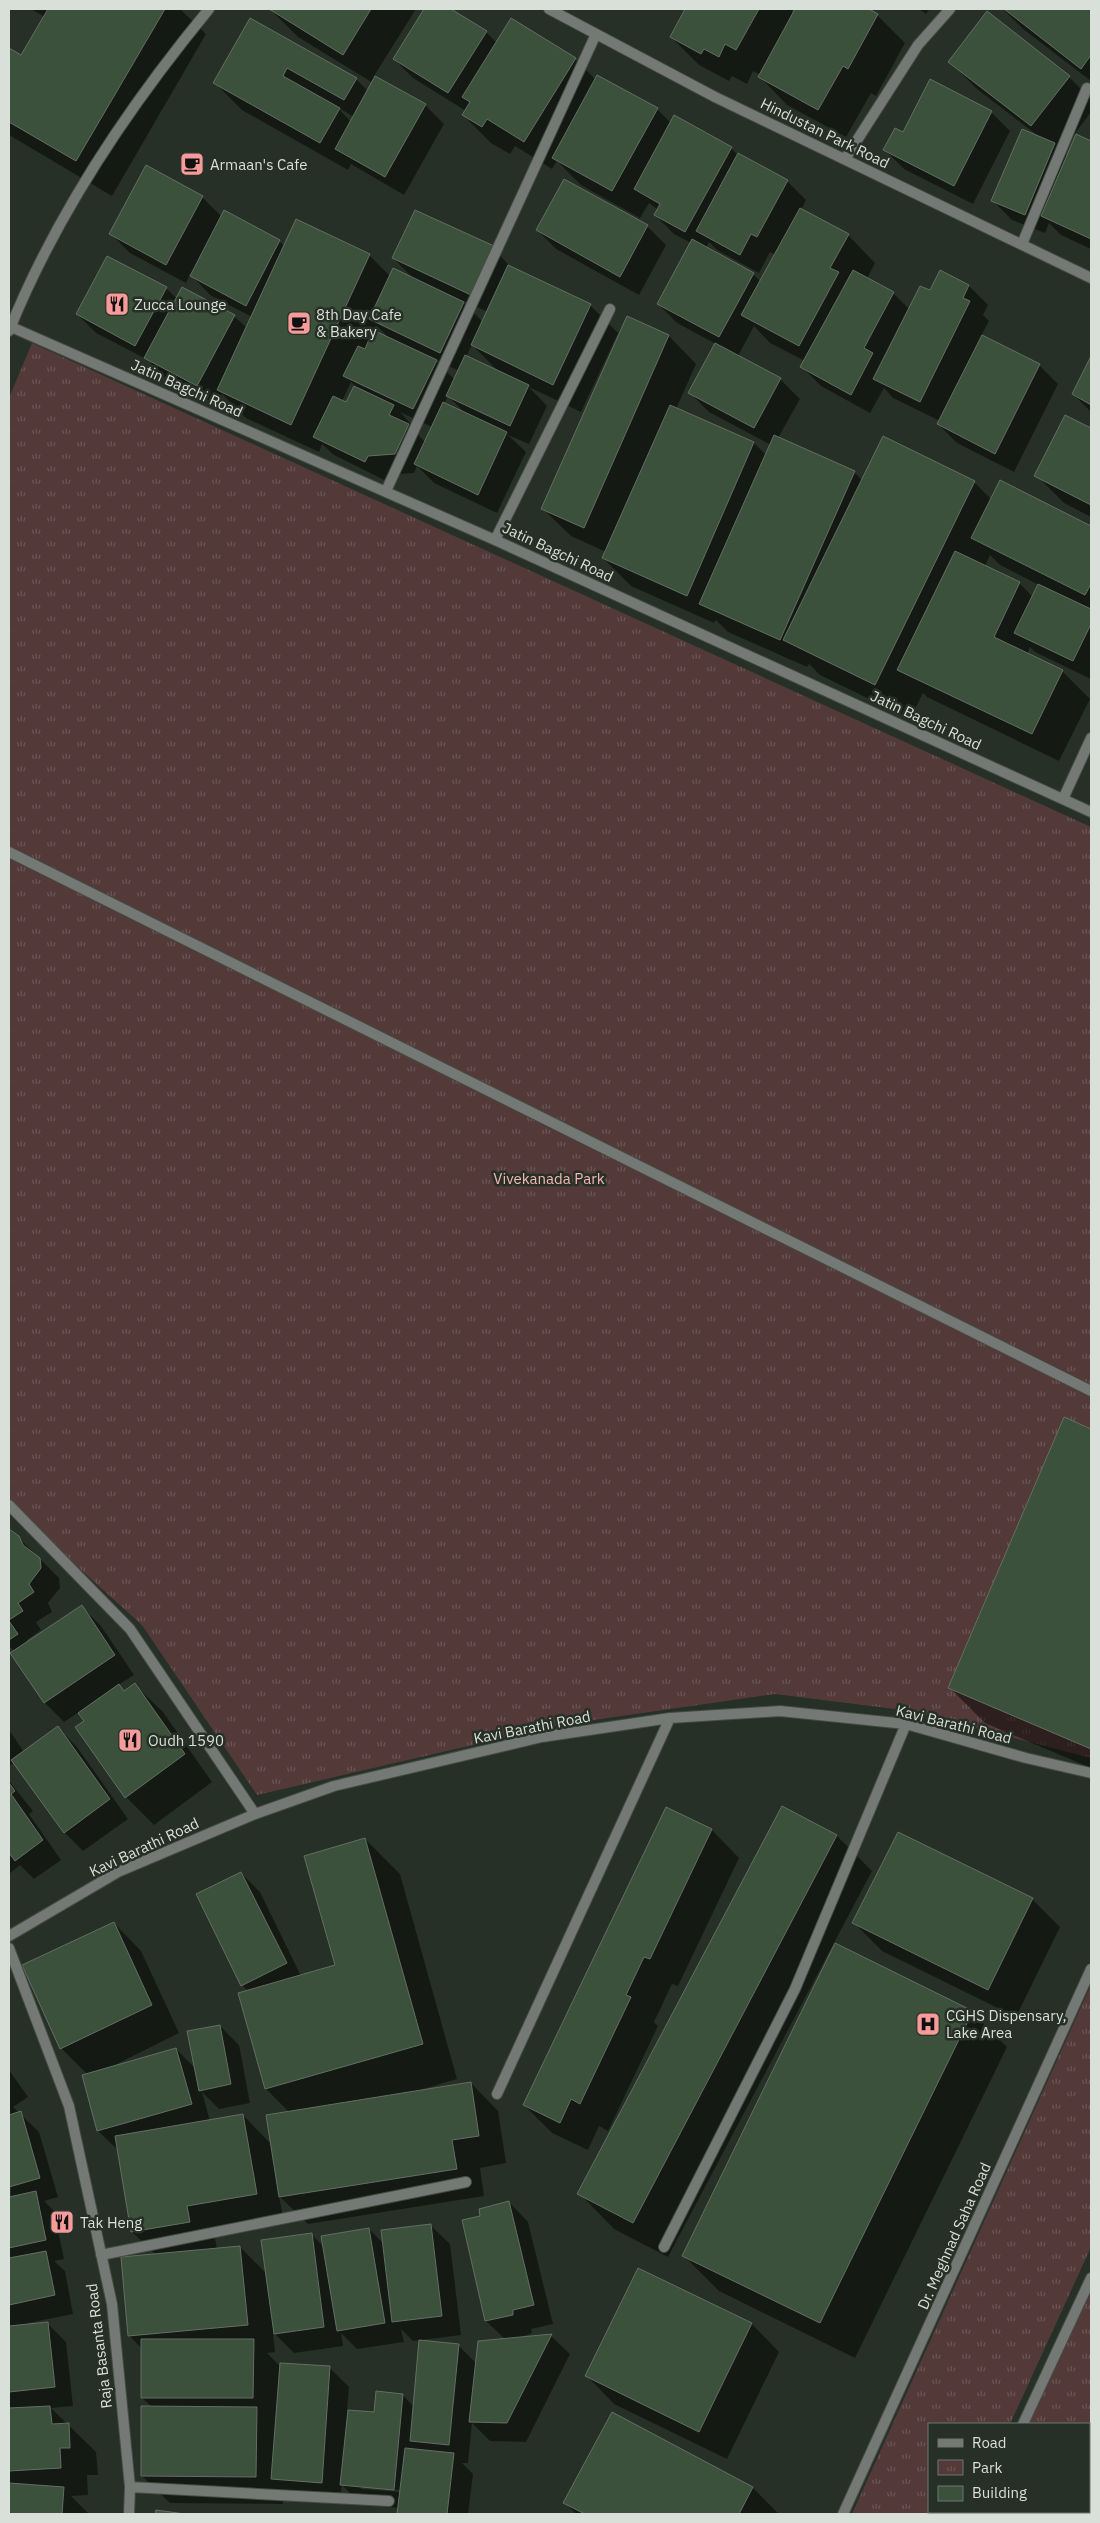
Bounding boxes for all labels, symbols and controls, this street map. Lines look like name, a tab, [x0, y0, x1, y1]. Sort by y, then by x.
street label: Hindustan Park Road	[757, 94, 893, 172]
cafe icon: Armaan's Cafe	[179, 151, 205, 177]
place label: Armaan's Cafe	[210, 155, 307, 174]
restaurant icon: Zucca Lounge	[104, 291, 130, 317]
place label: Zucca Lounge	[134, 295, 227, 314]
place label: 8th Day Cafe & Bakery	[316, 305, 402, 341]
cafe icon: 8th Day Cafe & Bakery	[286, 310, 312, 336]
street label: Jatin Bagchi Road	[128, 355, 246, 421]
street label: Jatin Bagchi Road	[500, 518, 616, 586]
street label: Jatin Bagchi Road	[868, 686, 984, 754]
park label: Vivekanada Park	[493, 1169, 605, 1188]
street label: Kavi Barathi Road	[894, 1700, 1014, 1748]
street label: Kavi Barathi Road	[472, 1706, 592, 1748]
restaurant icon: Oudh 1590	[117, 1727, 143, 1753]
place label: Oudh 1590	[148, 1731, 224, 1750]
street label: Kavi Barathi Road	[86, 1813, 202, 1881]
place label: CGHS Dispensary, Lake Area	[946, 2006, 1067, 2042]
hospital icon: CGHS Dispensary, Lake Area	[915, 2011, 941, 2037]
street label: Dr. Meghnad Saha Road	[913, 2160, 995, 2312]
restaurant icon: Tak Heng	[49, 2209, 75, 2235]
place label: Tak Heng	[80, 2213, 142, 2232]
street label: Raja Basanta Road	[82, 2282, 116, 2410]
legend	[928, 2423, 1090, 2513]
text: Road	[972, 2433, 1007, 2452]
text: Park	[972, 2458, 1002, 2477]
text: Building	[972, 2483, 1027, 2502]

